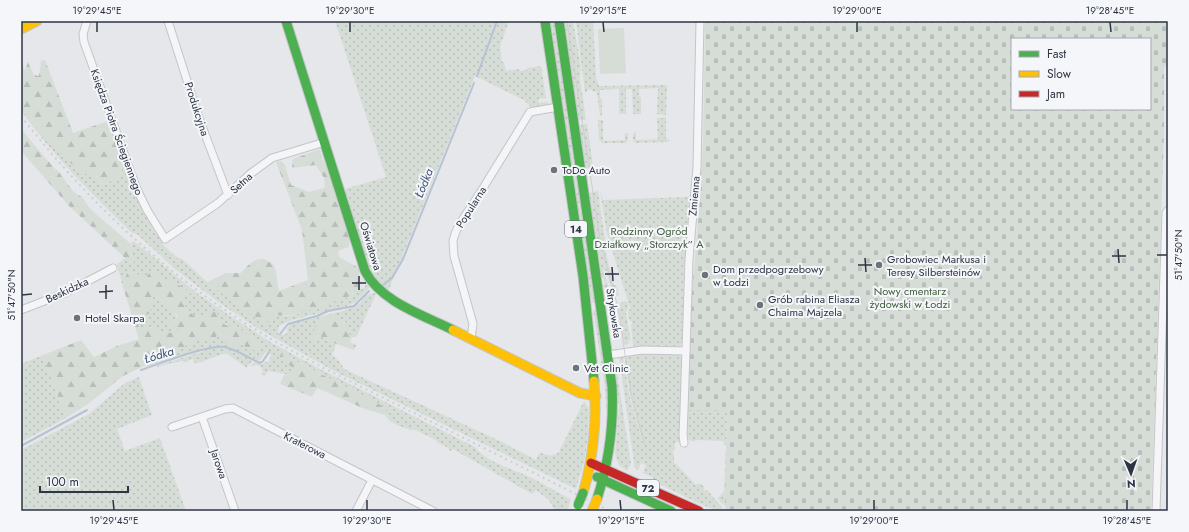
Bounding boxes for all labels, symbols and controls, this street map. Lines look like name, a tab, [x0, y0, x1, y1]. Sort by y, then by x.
text: 19°29'45"E	[73, 3, 121, 18]
text: 19°29'30"E	[326, 3, 374, 18]
text: 19°29'15"E	[579, 3, 627, 18]
text: 19°29'00"E	[832, 3, 882, 18]
text: 19°28'45"E	[1086, 3, 1134, 18]
legend	[1011, 38, 1151, 110]
text: Fast	[1047, 45, 1066, 63]
text: Slow	[1047, 65, 1072, 83]
street label: Księdza Piotra Ściegiennego	[87, 67, 147, 197]
street label: Produkcyjna	[181, 80, 213, 138]
text: Jam	[1045, 85, 1065, 103]
place label: ToDo Auto	[562, 162, 610, 178]
water label: Łódka	[410, 165, 438, 200]
marker: ToDo Auto	[549, 165, 559, 175]
street label: Setna	[226, 168, 256, 198]
street label: Zmienna	[684, 175, 704, 217]
street label: Popularna	[452, 183, 490, 231]
street label: Oświatowa	[356, 220, 386, 272]
road number: 14	[565, 221, 587, 237]
park label: Rodzinny Ogród Działkowy „Storczyk” A	[594, 223, 704, 252]
text: 51°47'50"N	[1171, 230, 1186, 280]
place label: Grobowiec Markusa i Teresy Silbersteinów	[887, 251, 986, 280]
marker: Grobowiec Markusa i Teresy Silbersteinów	[874, 260, 884, 270]
place label: Dom przedpogrzebowy w Łodzi	[713, 261, 824, 290]
text: 51°47'50"N	[4, 270, 19, 320]
marker: Dom przedpogrzebowy w Łodzi	[700, 270, 710, 280]
street label: Beskidzka	[43, 273, 91, 307]
park label: Nowy cmentarz żydowski w Łodzi	[870, 283, 951, 312]
street label: Strykowska	[602, 287, 626, 339]
place label: Grób rabina Eliasza Chaima Majzela	[768, 291, 860, 320]
marker: Grób rabina Eliasza Chaima Majzela	[755, 300, 765, 310]
place label: Hotel Skarpa	[85, 310, 145, 326]
marker: Hotel Skarpa	[72, 313, 82, 323]
water label: Łódka	[142, 342, 176, 368]
place label: Vet Clinic	[584, 360, 629, 376]
marker: Vet Clinic	[571, 363, 581, 373]
street label: Kraterowa	[281, 427, 329, 463]
street label: Jarowa	[206, 445, 231, 481]
north arrow	[1111, 454, 1151, 494]
scale bar	[40, 468, 128, 494]
text: 100 m	[46, 473, 79, 491]
text: N	[1127, 476, 1136, 492]
road number: 72	[637, 480, 659, 496]
text: 19°29'45"E	[90, 513, 138, 528]
text: 19°29'30"E	[343, 513, 391, 528]
text: 19°29'15"E	[597, 513, 645, 528]
text: 19°29'00"E	[849, 513, 899, 528]
text: 19°28'45"E	[1103, 513, 1151, 528]

